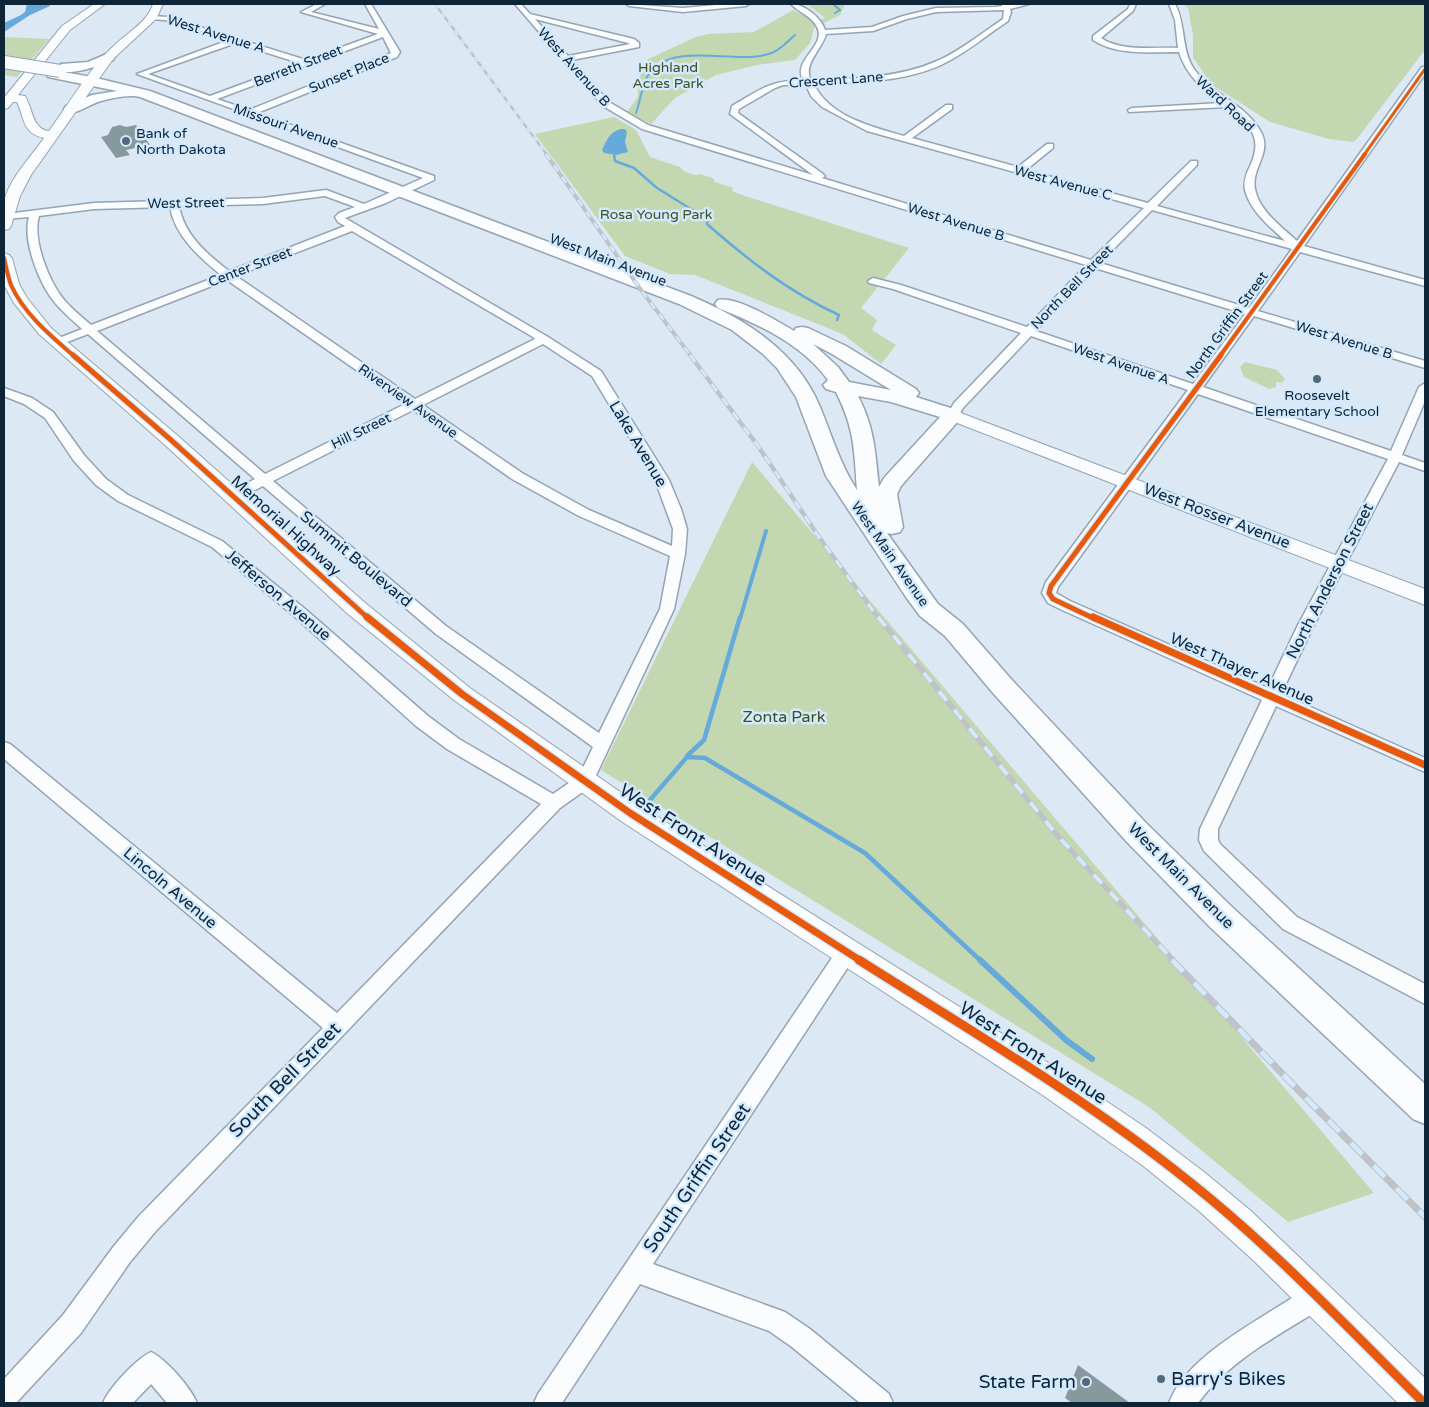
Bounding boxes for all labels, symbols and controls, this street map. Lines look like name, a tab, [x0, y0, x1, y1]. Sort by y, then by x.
street label: West Avenue A	[165, 11, 267, 57]
street label: West Avenue B	[534, 24, 614, 110]
street label: Berreth Street	[251, 41, 345, 91]
street label: Sunset Place	[306, 49, 392, 97]
park label: Highland Acres Park	[632, 59, 704, 92]
street label: Crescent Lane	[788, 68, 884, 92]
street label: Ward Road	[1192, 72, 1258, 136]
street label: Missouri Avenue	[231, 100, 341, 152]
place label: Bank of North Dakota	[136, 125, 226, 158]
marker: Bank of North Dakota	[120, 135, 132, 147]
street label: West Avenue C	[1012, 162, 1114, 204]
street label: West Street	[147, 194, 225, 212]
street label: West Avenue B	[905, 199, 1007, 245]
park label: Rosa Young Park	[600, 206, 713, 223]
street label: West Main Avenue	[547, 230, 669, 290]
street label: North Bell Street	[1027, 241, 1117, 333]
street label: Center Street	[206, 243, 295, 291]
street label: North Griffin Street	[1182, 268, 1272, 382]
street label: West Avenue B	[1293, 317, 1395, 363]
street label: West Avenue A	[1070, 339, 1172, 389]
street label: Riverview Avenue	[355, 360, 461, 442]
marker: Roosevelt Elementary School	[1311, 373, 1323, 385]
place label: Roosevelt Elementary School	[1255, 387, 1379, 420]
street label: Lake Avenue	[604, 397, 672, 491]
street label: Hill Street	[328, 409, 394, 453]
street label: Memorial Highway	[227, 471, 346, 581]
street label: West Rosser Avenue	[1141, 479, 1293, 553]
street label: West Main Avenue	[847, 498, 933, 610]
street label: North Anderson Street	[1282, 500, 1378, 662]
street label: Summit Boulevard	[296, 506, 416, 612]
street label: Jefferson Avenue	[221, 545, 335, 645]
street label: West Thayer Avenue	[1167, 628, 1317, 710]
park label: Zonta Park	[743, 707, 826, 727]
street label: West Front Avenue	[615, 779, 771, 891]
street label: West Main Avenue	[1124, 819, 1238, 933]
street label: Lincoln Avenue	[119, 843, 221, 933]
street label: West Front Avenue	[955, 997, 1111, 1109]
street label: South Bell Street	[225, 1018, 345, 1142]
street label: South Griffin Street	[639, 1099, 755, 1257]
place label: Barry's Bikes	[1171, 1368, 1286, 1390]
place label: State Farm	[979, 1371, 1076, 1393]
marker: Barry's Bikes	[1155, 1373, 1167, 1385]
marker: State Farm	[1080, 1376, 1092, 1388]

